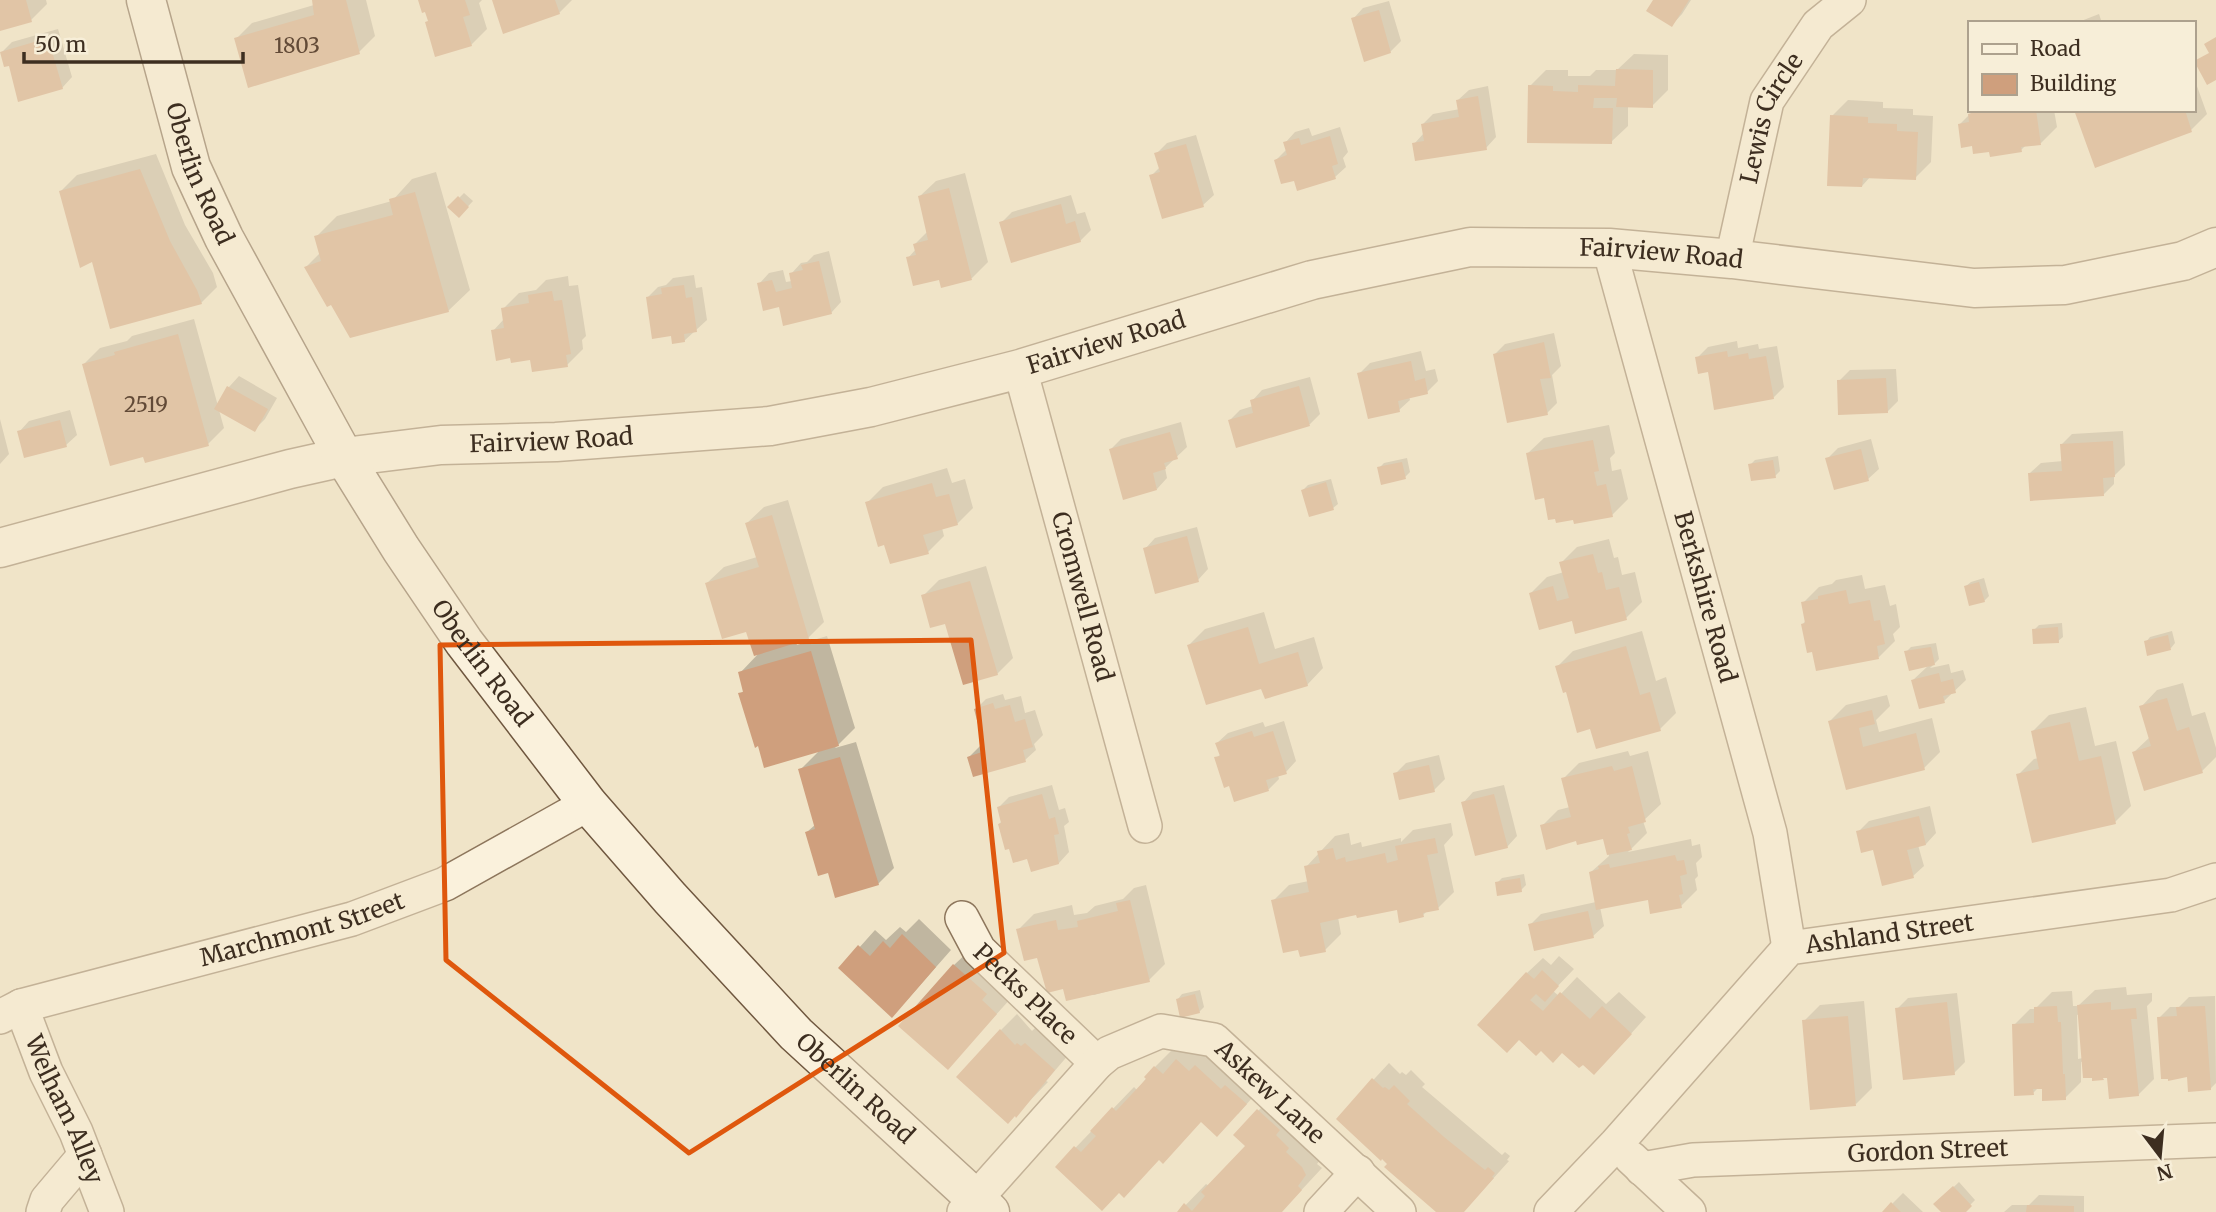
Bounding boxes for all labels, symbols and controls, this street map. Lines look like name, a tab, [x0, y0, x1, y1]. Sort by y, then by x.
scale bar	[24, 21, 243, 65]
legend	[1968, 21, 2195, 112]
text: 50 m	[35, 31, 86, 58]
house number: 1803	[274, 32, 320, 59]
text: Road	[2030, 35, 2081, 62]
street label: Lewis Circle	[1733, 47, 1810, 187]
text: Building	[2030, 70, 2117, 97]
street label: Oberlin Road	[159, 99, 241, 250]
street label: Fairview Road	[1579, 232, 1745, 275]
street label: Fairview Road	[1023, 303, 1189, 381]
house number: 2519	[124, 391, 168, 418]
street label: Fairview Road	[469, 420, 634, 459]
street label: Cromwell Road	[1045, 508, 1121, 685]
street label: Berkshire Road	[1667, 508, 1744, 686]
street label: Oberlin Road	[425, 594, 539, 733]
street label: Marchmont Street	[196, 885, 409, 973]
street label: Ashland Street	[1802, 906, 1976, 961]
street label: Pecks Place	[967, 937, 1084, 1051]
street label: Oberlin Road	[790, 1026, 921, 1150]
street label: Welham Alley	[18, 1029, 111, 1188]
street label: Askew Lane	[1208, 1032, 1332, 1150]
north arrow	[2125, 1121, 2195, 1191]
street label: Gordon Street	[1847, 1132, 2010, 1169]
text: N	[2154, 1159, 2175, 1186]

